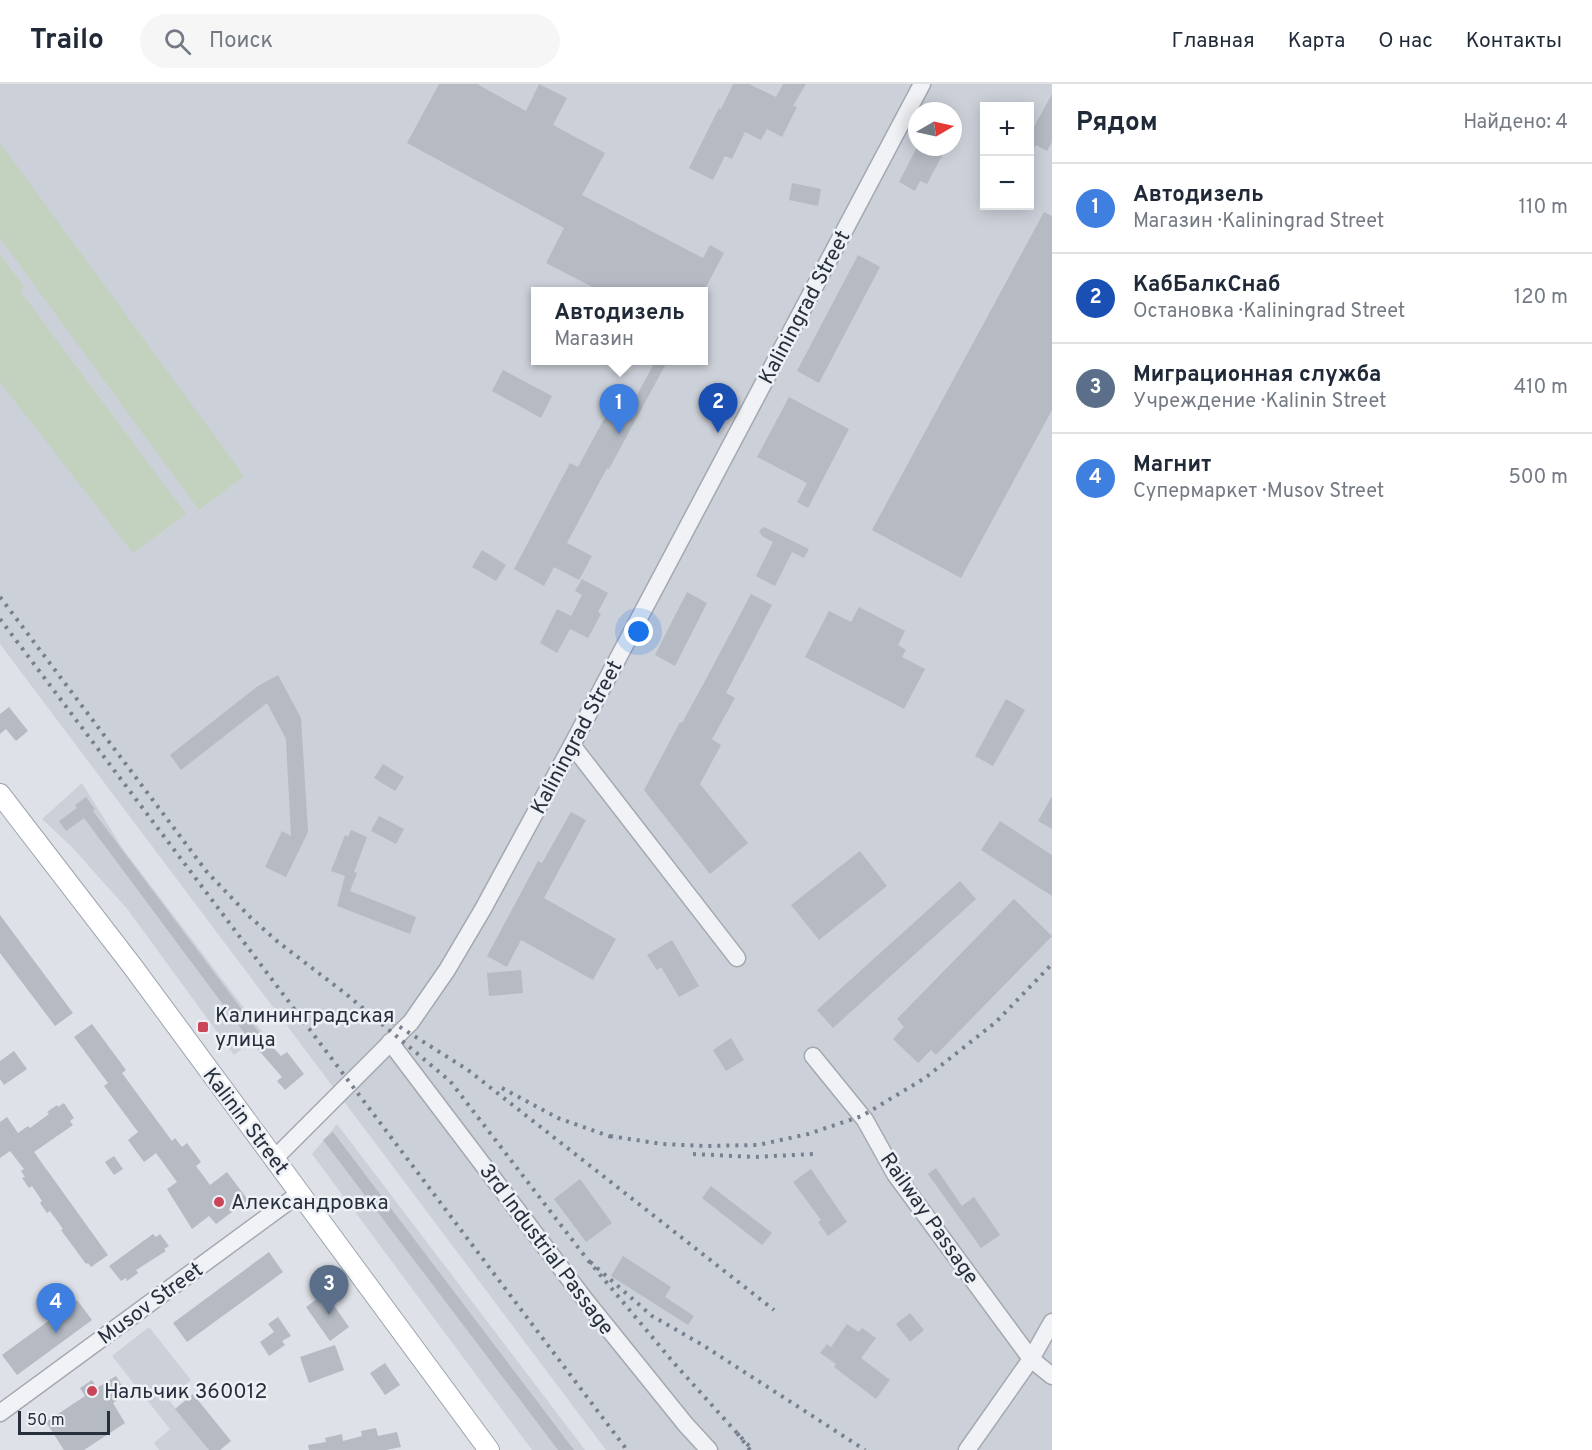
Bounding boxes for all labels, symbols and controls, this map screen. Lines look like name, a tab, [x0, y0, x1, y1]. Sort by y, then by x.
search box	[140, 14, 560, 68]
text: Trailo	[30, 23, 104, 59]
icon: search	[161, 25, 194, 58]
text: Поиск	[209, 28, 273, 55]
text: Главная	[1171, 28, 1255, 55]
text: Карта	[1288, 28, 1345, 55]
text: О нас	[1378, 28, 1433, 55]
text: Контакты	[1466, 28, 1562, 55]
north arrow	[908, 102, 962, 156]
map controls	[980, 102, 1034, 210]
button: +	[980, 102, 1034, 156]
text: Рядом	[1076, 107, 1158, 140]
text: Найдено: 4	[1463, 110, 1568, 136]
button: −	[980, 156, 1034, 210]
text: Автодизель	[1133, 182, 1264, 209]
text: 1	[1092, 195, 1100, 221]
text: 110 m	[1519, 195, 1568, 221]
text: Магазин · Kaliningrad Street	[1133, 209, 1384, 235]
street label: Kaliningrad Street	[753, 226, 857, 389]
text: КабБалкСнаб	[1133, 272, 1280, 299]
text: 2	[1089, 285, 1102, 311]
text: 120 m	[1514, 285, 1568, 311]
popup	[531, 287, 708, 365]
text: Остановка · Kaliningrad Street	[1133, 299, 1405, 325]
text: Автодизель	[554, 300, 685, 327]
text: Магазин	[554, 327, 634, 353]
text: Миграционная служба	[1133, 362, 1381, 389]
text: 3	[1090, 375, 1102, 401]
text: 410 m	[1514, 375, 1568, 401]
pin: 1	[600, 384, 638, 434]
pin: 2	[698, 384, 738, 433]
text: Учреждение · Kalinin Street	[1133, 389, 1387, 415]
text: Магнит	[1133, 452, 1211, 479]
text: 4	[1089, 465, 1102, 491]
text: 500 m	[1508, 465, 1568, 491]
text: Супермаркет · Musov Street	[1133, 479, 1384, 505]
your location	[624, 617, 653, 646]
street label: Kaliningrad Street	[525, 656, 629, 819]
place label: Калининградская улица	[215, 1003, 395, 1054]
marker: Калининградская улица	[196, 1020, 210, 1034]
street label: Kalinin Street	[196, 1063, 294, 1181]
street label: Railway Passage	[873, 1148, 984, 1290]
street label: 3rd Industrial Passage	[472, 1159, 619, 1341]
place label: Александровка	[231, 1190, 389, 1217]
marker: Александровка	[212, 1195, 226, 1209]
street label: Musov Street	[93, 1257, 209, 1351]
pin: 3	[310, 1266, 348, 1315]
pin: 4	[36, 1284, 76, 1333]
place label: Нальчик 360012	[104, 1379, 267, 1406]
marker: Нальчик 360012	[85, 1384, 99, 1398]
scale bar	[18, 1408, 110, 1436]
text: 50 m	[27, 1411, 65, 1431]

